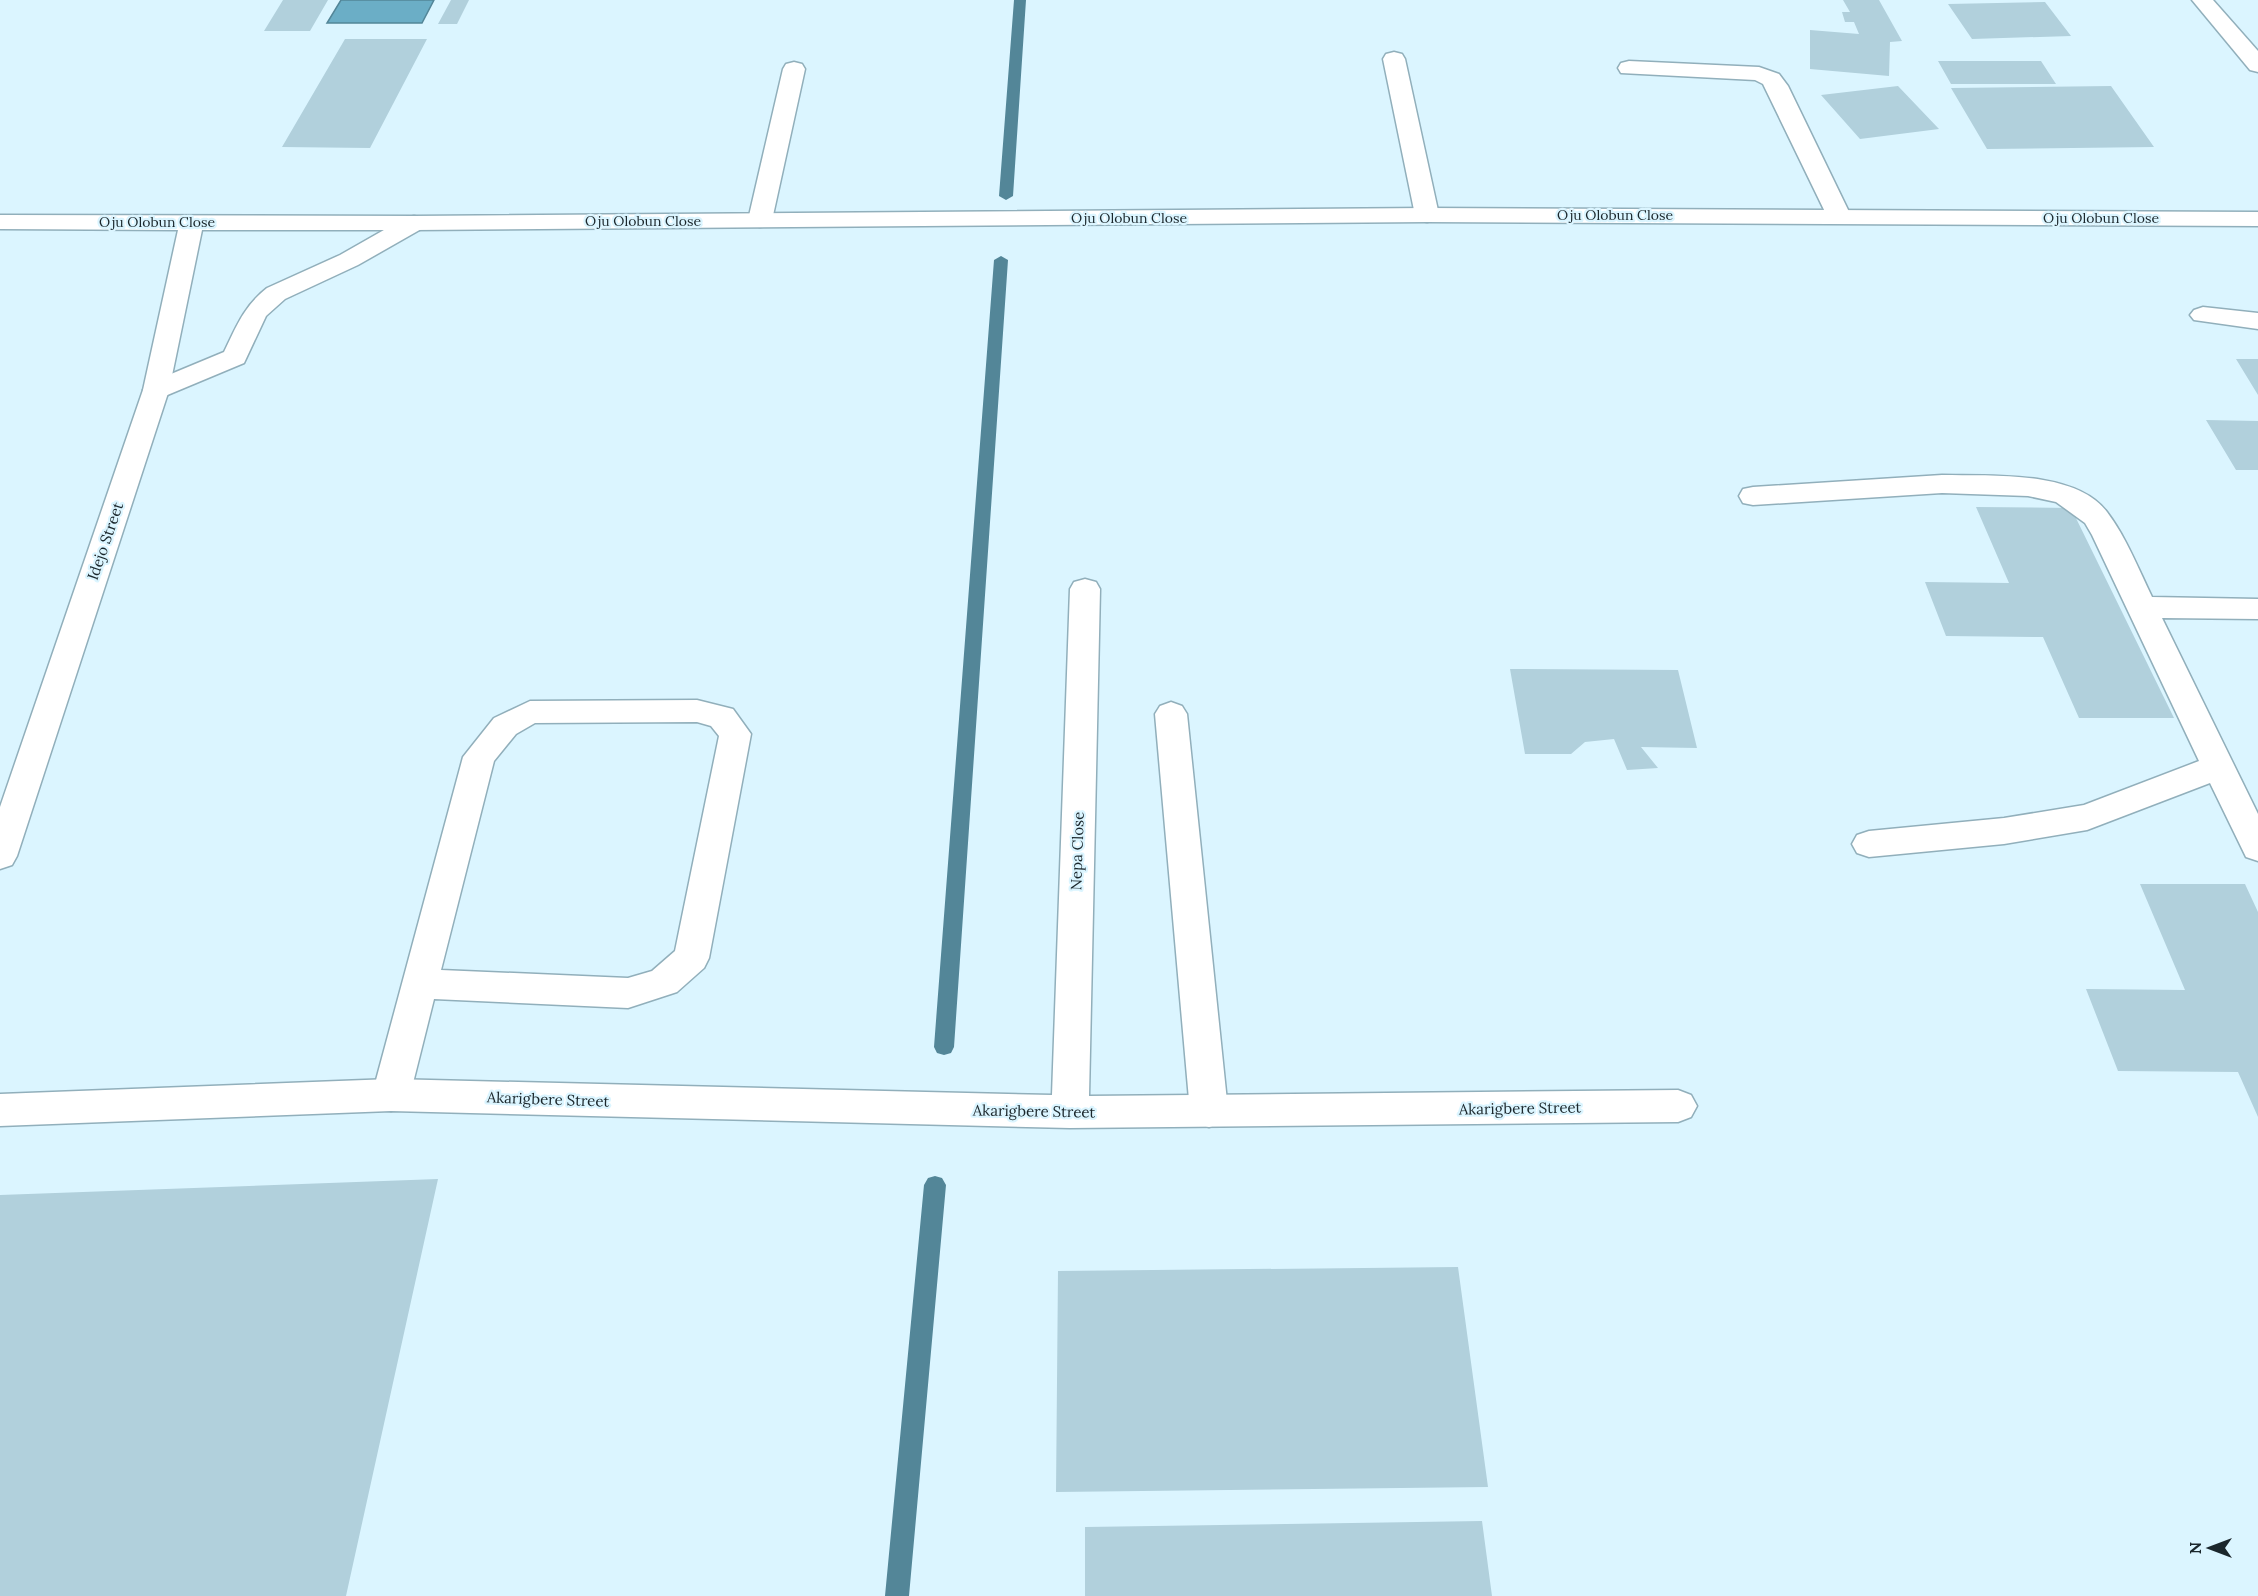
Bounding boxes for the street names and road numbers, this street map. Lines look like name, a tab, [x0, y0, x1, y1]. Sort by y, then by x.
street label: Oju Olobun Close	[1557, 206, 1673, 224]
street label: Oju Olobun Close	[1071, 209, 1187, 227]
street label: Oju Olobun Close	[2043, 209, 2159, 227]
street label: Oju Olobun Close	[585, 212, 701, 230]
street label: Oju Olobun Close	[99, 213, 215, 231]
street label: Idejo Street	[83, 499, 127, 582]
street label: Nepa Close	[1066, 811, 1088, 891]
street label: Akarigbere Street	[486, 1087, 610, 1111]
street label: Akarigbere Street	[1458, 1097, 1582, 1119]
street label: Akarigbere Street	[972, 1100, 1096, 1122]

